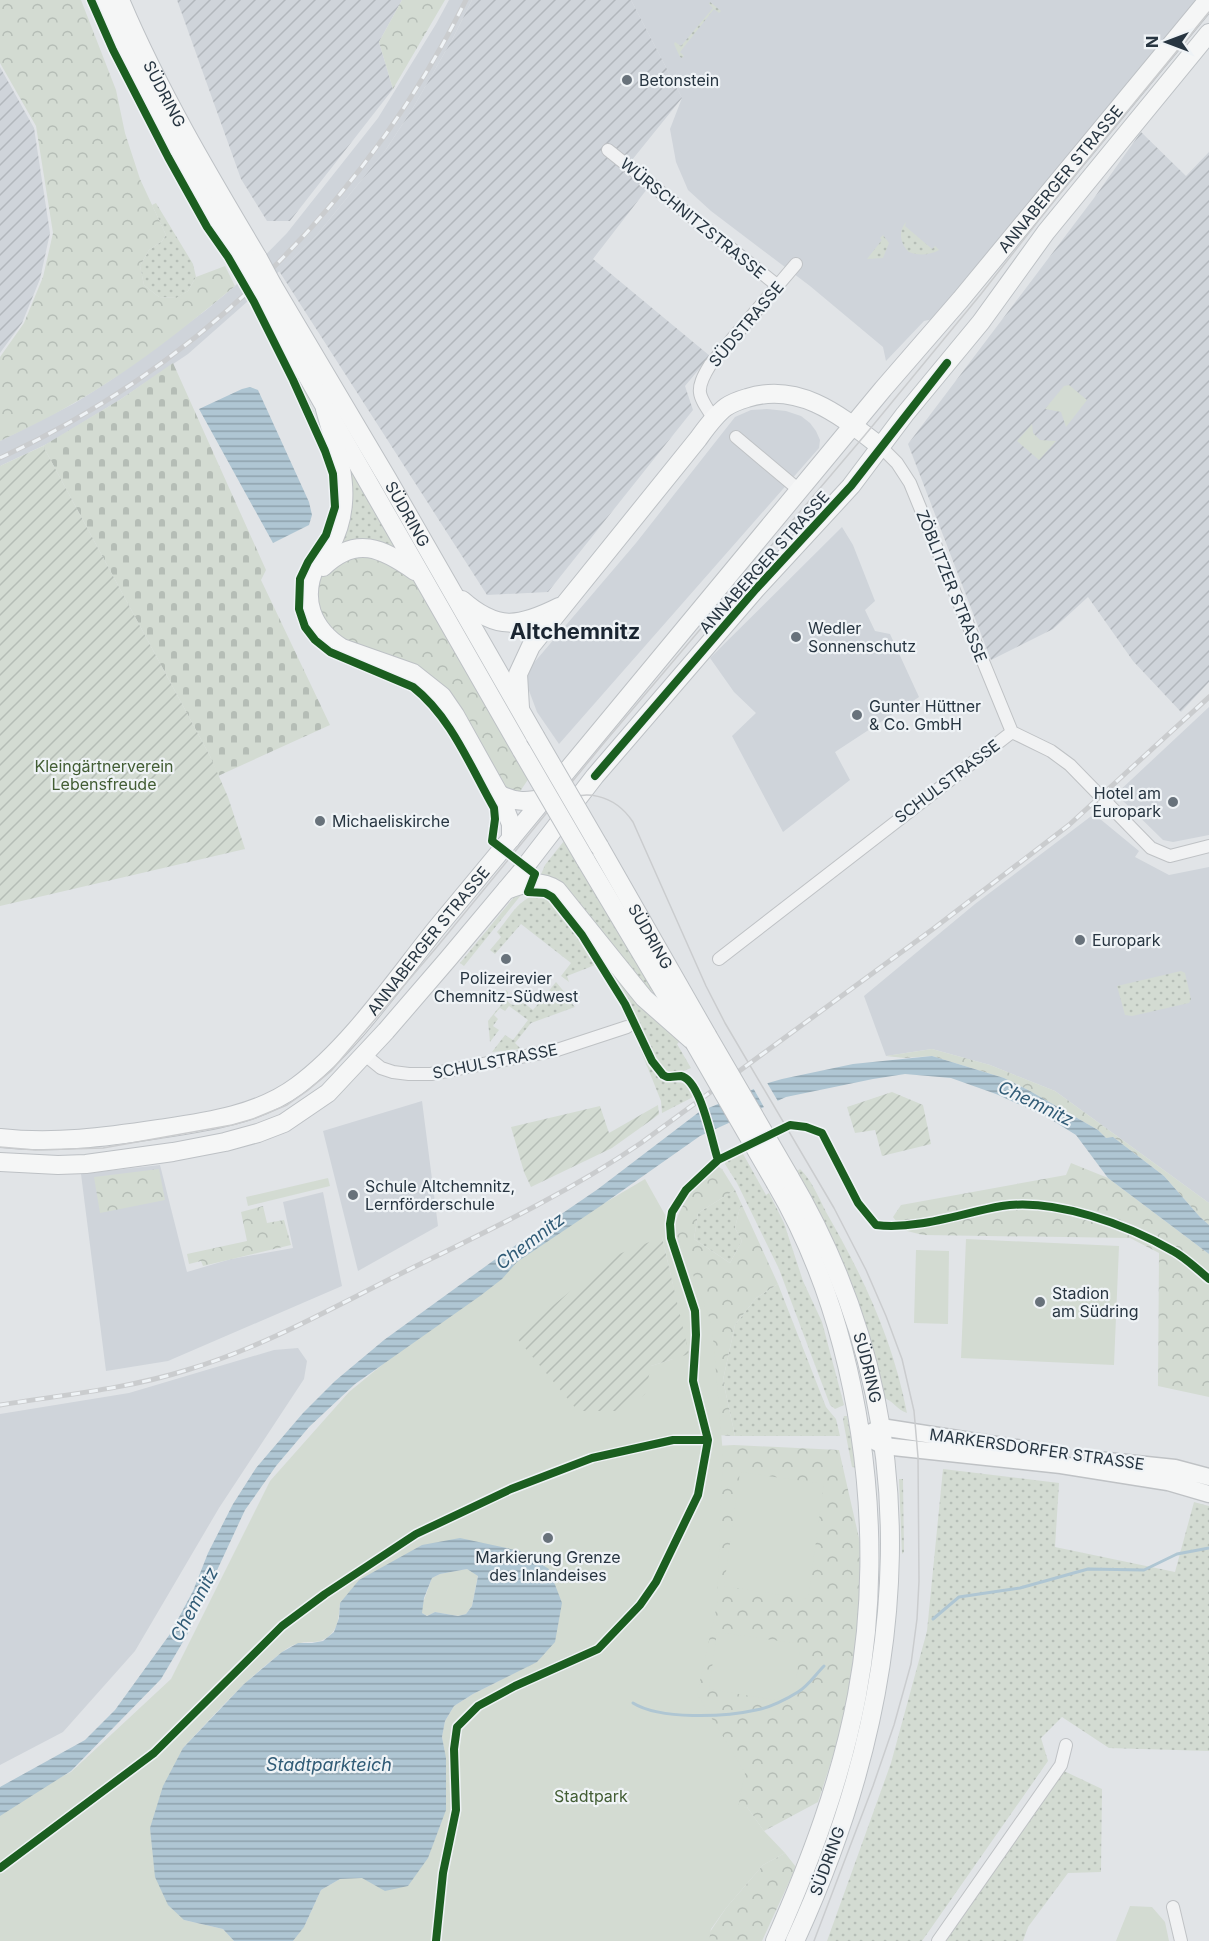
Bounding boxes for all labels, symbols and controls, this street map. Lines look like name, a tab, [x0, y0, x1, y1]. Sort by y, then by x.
north arrow	[1137, 12, 1197, 72]
text: N	[1142, 36, 1162, 48]
street label: SÜDRING	[139, 57, 190, 131]
place label: Betonstein	[639, 70, 719, 90]
marker: Betonstein	[620, 73, 634, 87]
street label: ANNABERGER STRASSE	[994, 101, 1127, 257]
street label: WÜRSCHNITZSTRASSE	[617, 153, 769, 283]
street label: SÜDSTRASSE	[704, 277, 788, 371]
street label: SÜDRING	[381, 478, 434, 550]
street label: ANNABERGER STRASSE	[695, 487, 833, 637]
street label: ZÖBLITZER STRASSE	[912, 507, 992, 665]
district label: Altchemnitz	[510, 618, 640, 644]
place label: Wedler Sonnenschutz	[808, 618, 916, 656]
marker: Wedler Sonnenschutz	[789, 630, 803, 644]
place label: Gunter Hüttner & Co. GmbH	[869, 696, 981, 734]
marker: Gunter Hüttner & Co. GmbH	[850, 708, 864, 722]
street label: SCHULSTRASSE	[890, 735, 1004, 827]
park label: Kleingärtnerverein Lebensfreude	[34, 756, 174, 794]
place label: Hotel am Europark	[1093, 783, 1161, 821]
marker: Hotel am Europark	[1166, 795, 1180, 809]
place label: Michaeliskirche	[332, 811, 450, 831]
marker: Michaeliskirche	[313, 814, 327, 828]
street label: ANNABERGER STRASSE	[363, 862, 494, 1019]
street label: SÜDRING	[624, 900, 677, 973]
place label: Europark	[1092, 930, 1161, 950]
marker: Europark	[1073, 933, 1087, 947]
marker: Polizeirevier Chemnitz-Südwest	[499, 952, 513, 966]
place label: Polizeirevier Chemnitz-Südwest	[434, 968, 578, 1006]
street label: SCHULSTRASSE	[431, 1039, 559, 1083]
water label: Chemnitz	[995, 1076, 1077, 1130]
place label: Schule Altchemnitz, Lernförderschule	[365, 1176, 515, 1214]
marker: Schule Altchemnitz, Lernförderschule	[346, 1188, 360, 1202]
water label: Chemnitz	[491, 1208, 569, 1274]
place label: Stadion am Südring	[1052, 1283, 1138, 1321]
marker: Stadion am Südring	[1033, 1295, 1047, 1309]
street label: SÜDRING	[849, 1330, 886, 1405]
street label: MARKERSDORFER STRASSE	[928, 1424, 1146, 1474]
marker: Markierung Grenze des Inlandeises	[541, 1531, 555, 1545]
place label: Markierung Grenze des Inlandeises	[475, 1547, 621, 1585]
water label: Chemnitz	[166, 1563, 222, 1645]
water label: Stadtparkteich	[266, 1754, 392, 1775]
park label: Stadtpark	[554, 1786, 628, 1806]
street label: SÜDRING	[805, 1824, 849, 1898]

